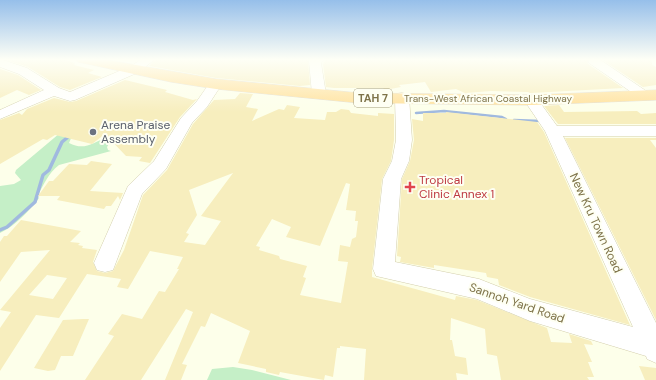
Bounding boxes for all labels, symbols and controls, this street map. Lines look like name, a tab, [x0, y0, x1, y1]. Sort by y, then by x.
road number: TAH 7	[354, 89, 392, 107]
street label: Trans-West African Coastal Highway	[404, 92, 573, 105]
place label: Arena Praise Assembly	[101, 117, 170, 147]
marker: Arena Praise Assembly	[88, 127, 98, 137]
street label: New Kru Town Road	[566, 170, 626, 276]
place label: Tropical Clinic Annex 1	[419, 172, 494, 202]
marker: Tropical Clinic Annex 1	[404, 181, 416, 193]
street label: Sannoh Yard Road	[467, 279, 567, 327]

